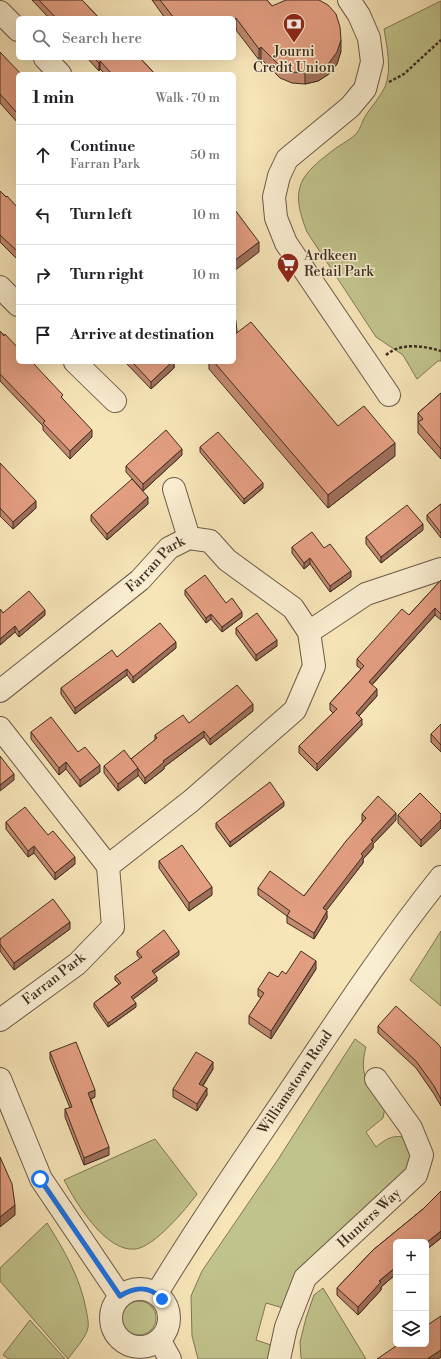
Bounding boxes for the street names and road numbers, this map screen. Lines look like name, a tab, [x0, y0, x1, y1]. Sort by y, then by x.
street label: Farran Park	[122, 532, 189, 597]
street label: Farran Park	[19, 948, 90, 1009]
street label: Williamstown Road	[254, 1027, 337, 1139]
street label: Hunters Way	[334, 1184, 405, 1252]

